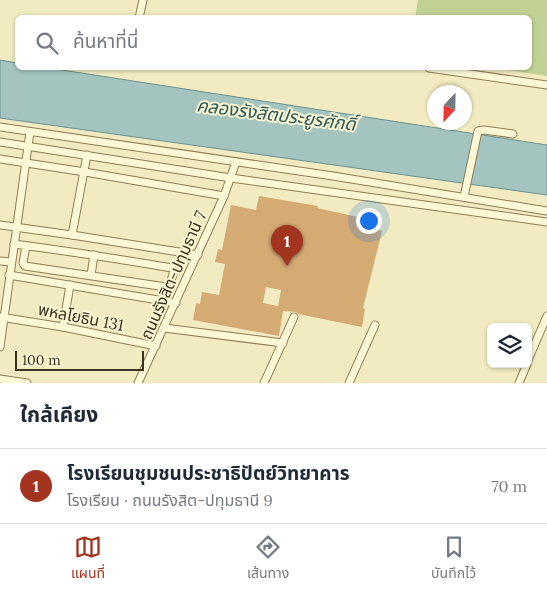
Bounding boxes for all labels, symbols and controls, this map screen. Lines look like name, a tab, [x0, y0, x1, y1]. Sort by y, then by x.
search box	[15, 15, 532, 70]
icon: search	[33, 29, 61, 57]
text: ค้นหาที่นี่	[73, 29, 138, 53]
north arrow	[427, 85, 472, 130]
water label: คลองรังสิตประยูรศักดิ์	[195, 93, 362, 136]
street label: ถนนรังสิต-ปทุมธานี 7	[136, 207, 211, 342]
your location	[356, 208, 382, 234]
pin: 1	[271, 225, 303, 266]
street label: พหลโยธิน 131	[36, 299, 126, 335]
map controls	[487, 323, 532, 368]
button: layers	[487, 323, 532, 368]
scale bar	[15, 348, 144, 371]
text: 100 m	[22, 351, 61, 369]
text: ใกล้เคียง	[20, 401, 98, 428]
text: โรงเรียนชุมชนประชาธิปัตย์วิทยาคาร	[67, 461, 350, 485]
text: 1	[33, 476, 39, 496]
text: 70 m	[491, 476, 527, 496]
text: โรงเรียน · ถนนรังสิต-ปทุมธานี 9	[67, 490, 273, 510]
tab: แผนที่	[71, 533, 105, 584]
tab: เส้นทาง	[247, 533, 289, 584]
tab: บันทึกไว้	[431, 533, 476, 584]

